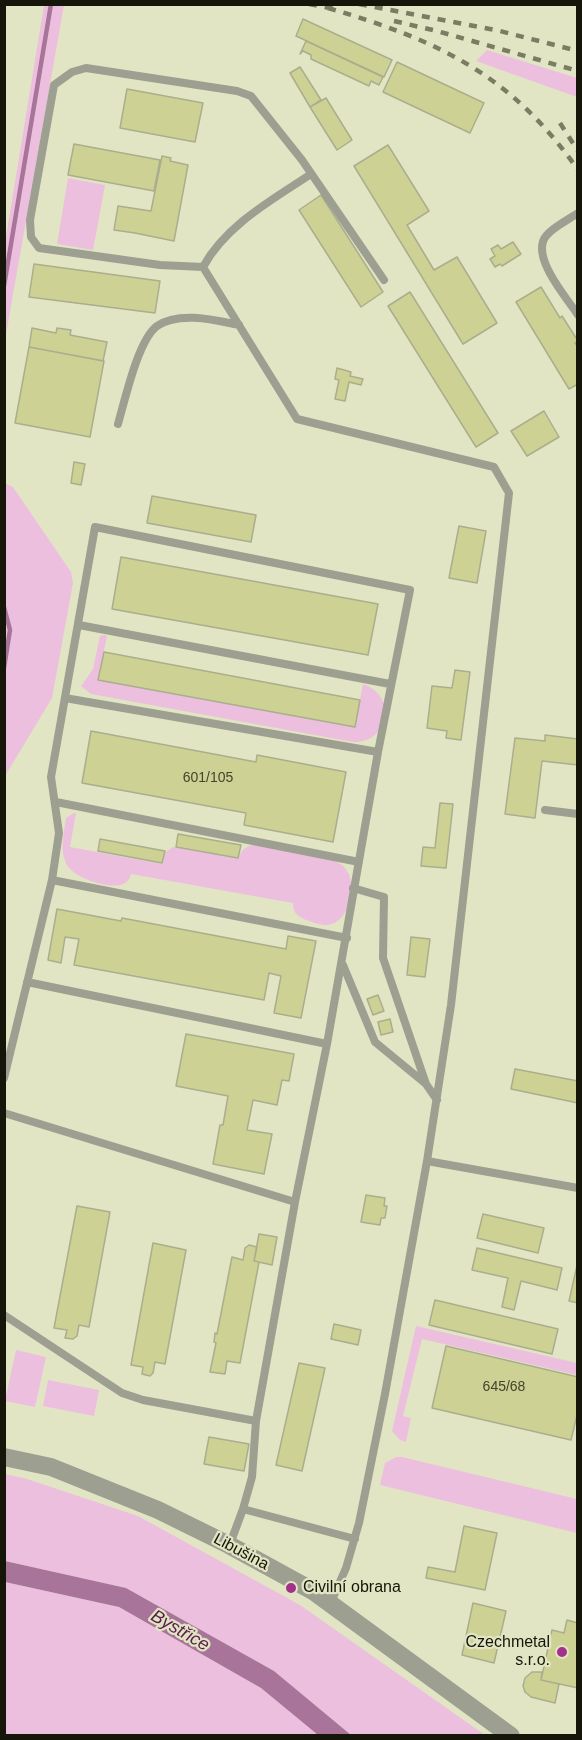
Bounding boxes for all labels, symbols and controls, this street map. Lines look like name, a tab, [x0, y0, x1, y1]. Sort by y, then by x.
house number: 601/105	[183, 770, 233, 786]
house number: 645/68	[483, 1379, 525, 1395]
street label: Libušina	[210, 1530, 272, 1574]
place label: Civilní obrana	[303, 1578, 401, 1598]
marker: Civilní obrana	[284, 1581, 298, 1595]
water label: Bystřice	[147, 1606, 213, 1656]
place label: Czechmetal s.r.o.	[466, 1633, 550, 1671]
marker: Czechmetal s.r.o.	[555, 1645, 569, 1659]

